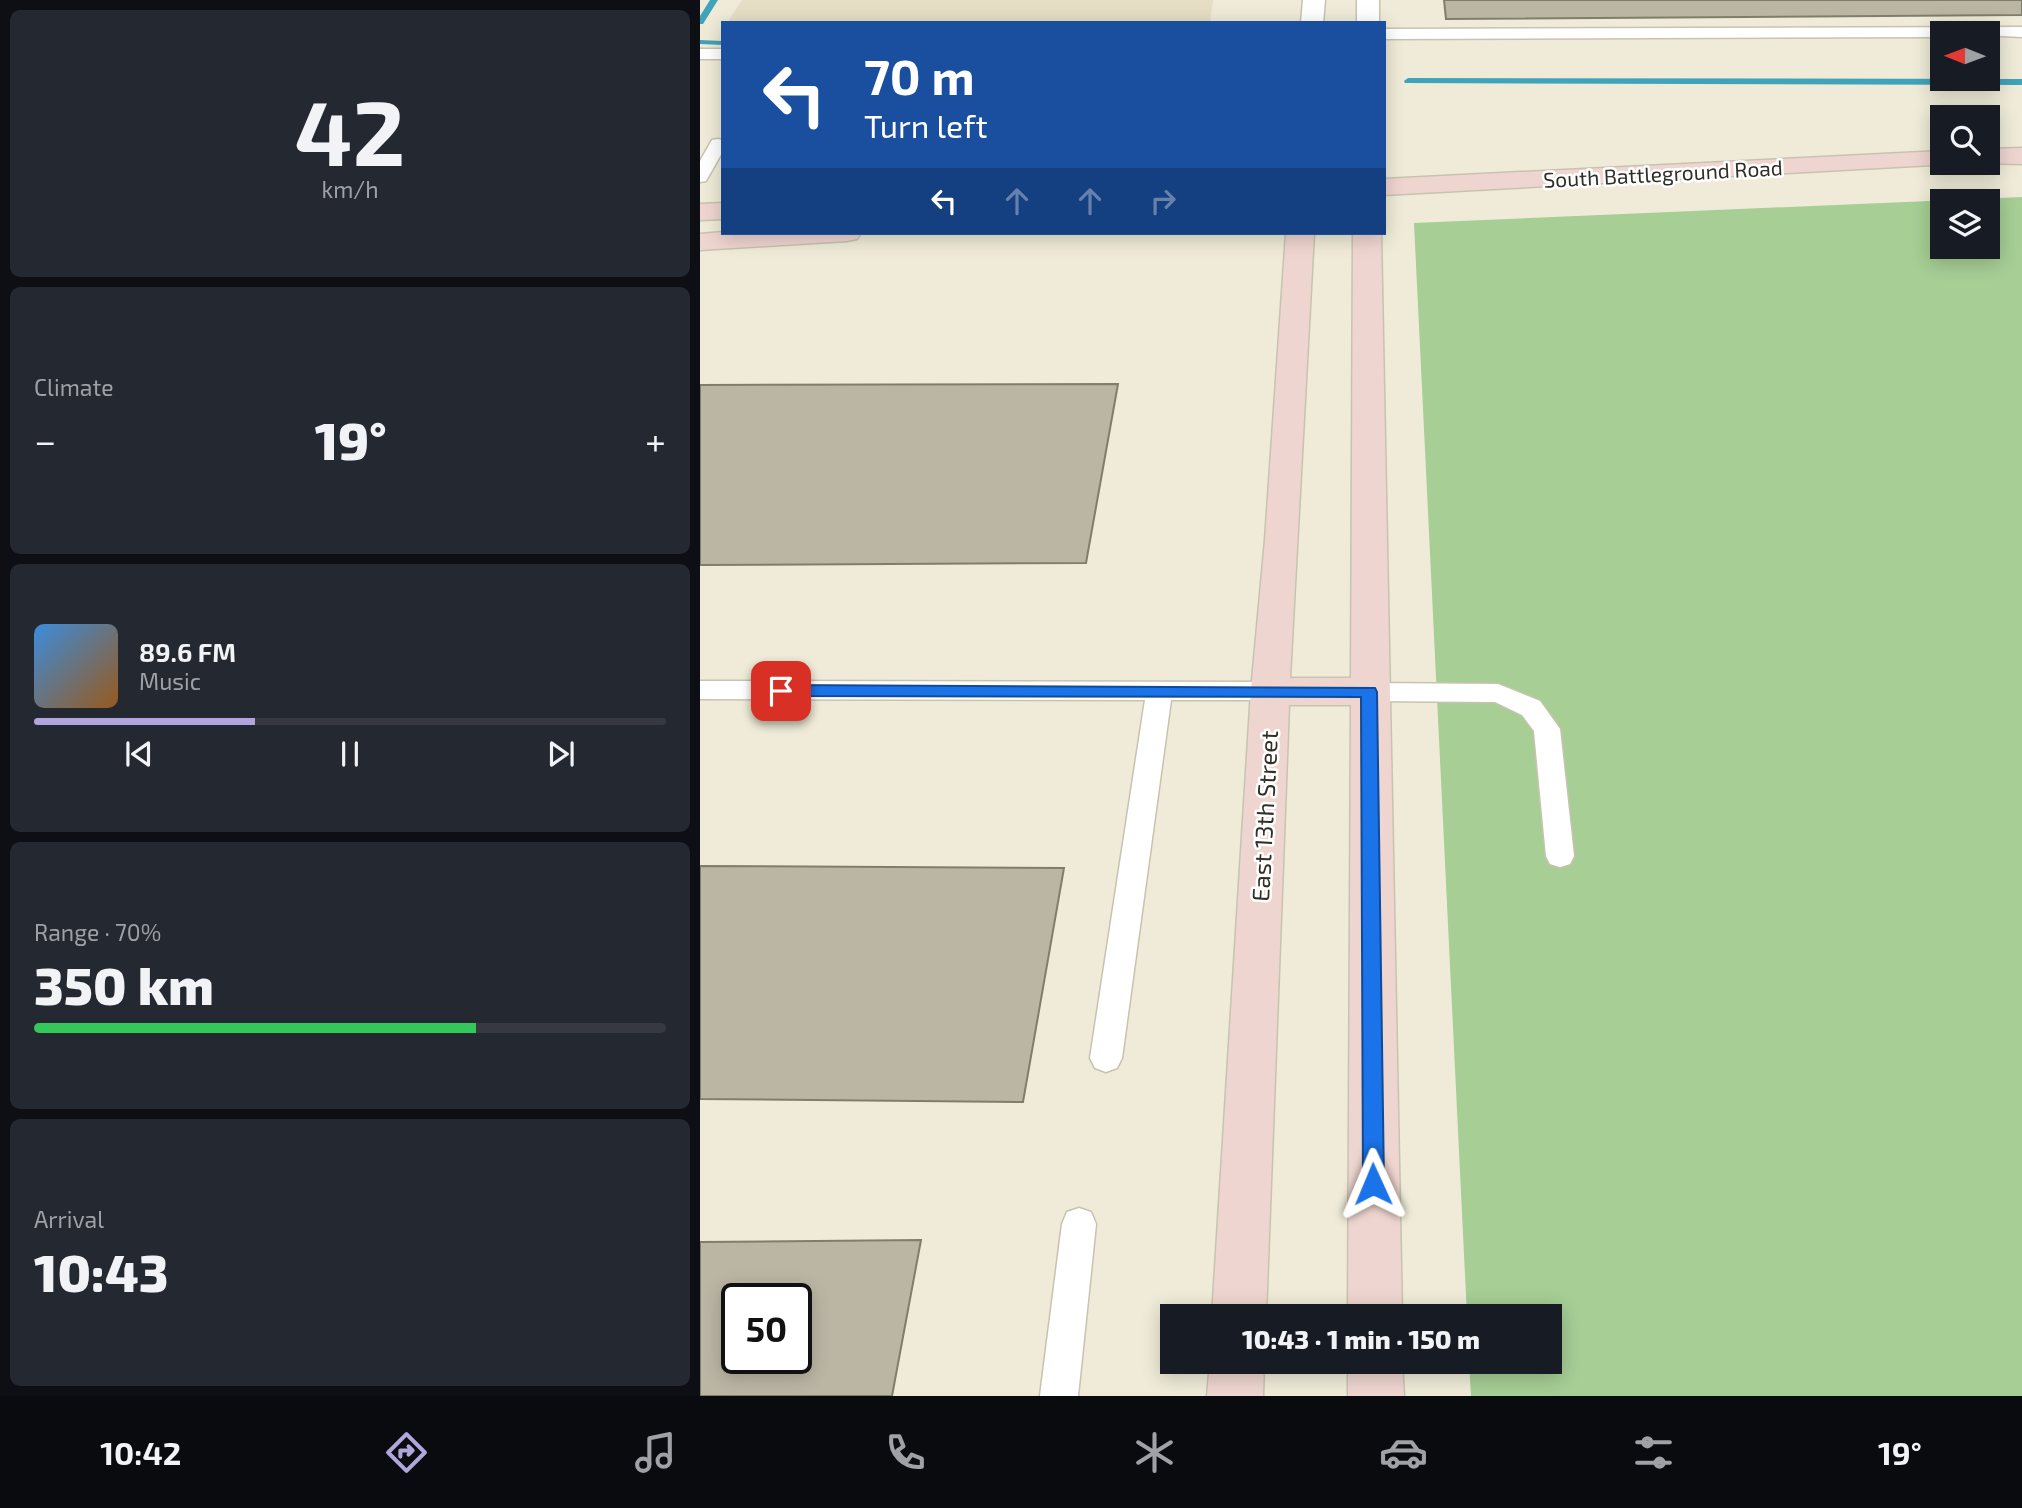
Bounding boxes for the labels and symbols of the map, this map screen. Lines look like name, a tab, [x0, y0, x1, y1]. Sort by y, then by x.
north arrow	[1930, 21, 2000, 91]
street label: South Battleground Road	[1543, 154, 1783, 192]
pin	[751, 661, 811, 721]
street label: East 13th Street	[1245, 730, 1283, 902]
position arrow	[1336, 1147, 1410, 1221]
speed limit sign: 50	[721, 1283, 812, 1374]

